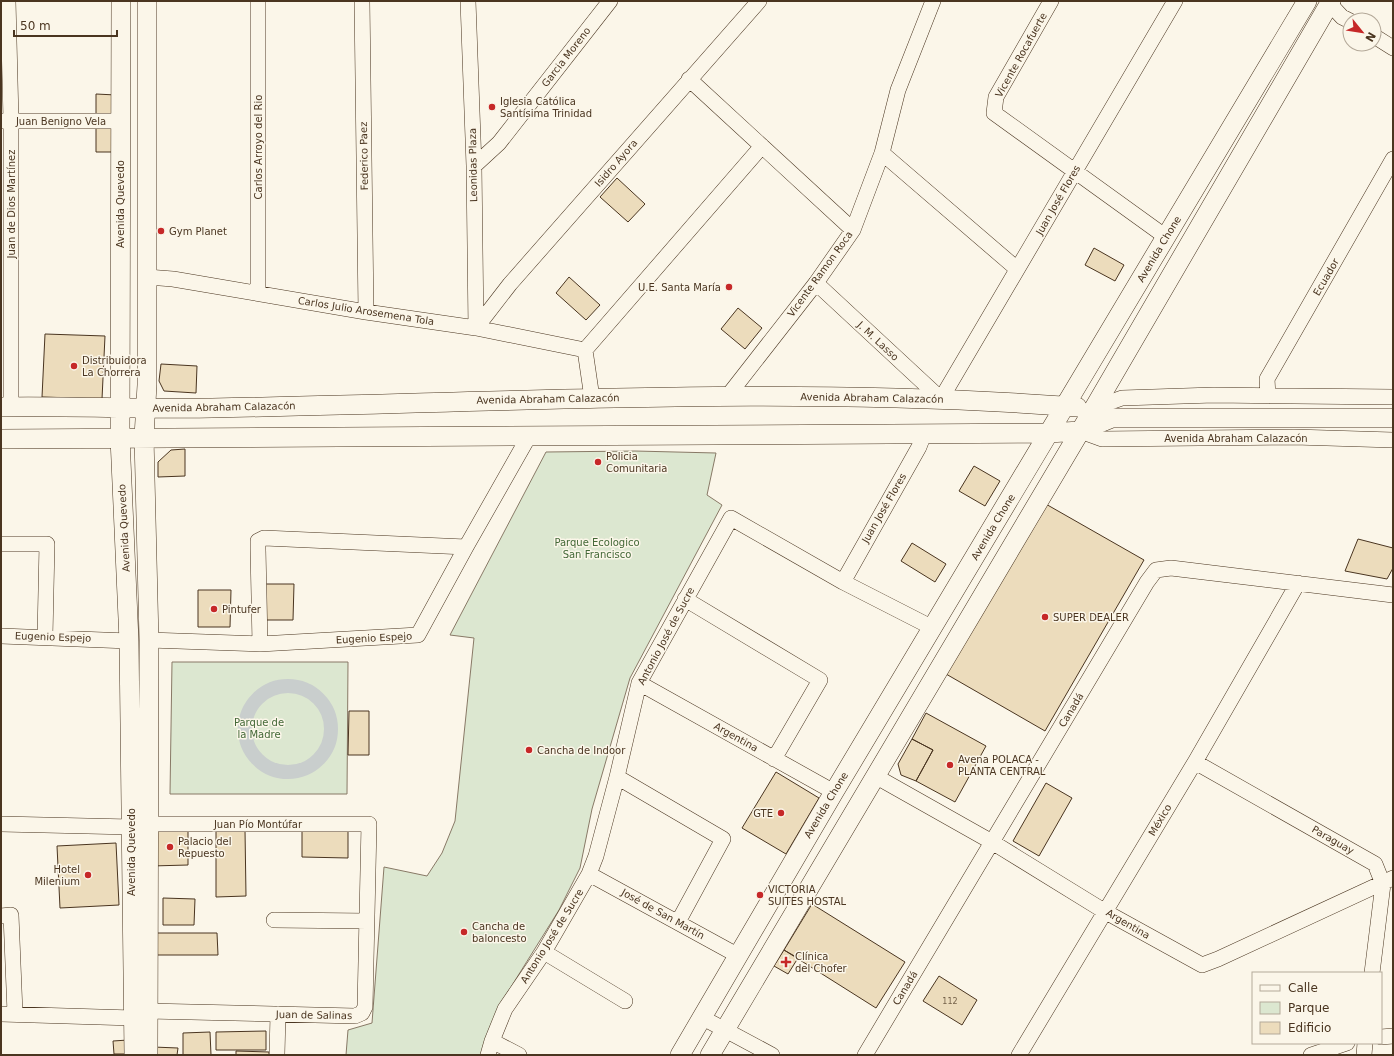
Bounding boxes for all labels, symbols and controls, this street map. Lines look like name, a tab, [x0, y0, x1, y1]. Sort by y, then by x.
street label: Vicente Rocafuerte	[993, 11, 1049, 99]
scale bar	[14, 12, 117, 38]
north arrow	[1342, 12, 1382, 52]
text: 50 m	[20, 19, 51, 33]
street label: Garcia Moreno	[539, 25, 593, 89]
text: N	[1362, 30, 1378, 44]
street label: Carlos Arroyo del Rio	[253, 95, 264, 199]
place label: Iglesia Católica Santísima Trinidad	[500, 96, 592, 119]
marker: Iglesia Católica Santísima Trinidad	[487, 102, 497, 112]
street label: Juan Benigno Vela	[15, 116, 106, 127]
street label: Federico Paez	[358, 122, 370, 190]
street label: Leonidas Plaza	[467, 128, 479, 202]
street label: Isidro Ayora	[593, 137, 639, 189]
street label: Juan de Dios Martínez	[6, 150, 17, 259]
street label: Avenida Quevedo	[115, 160, 126, 248]
street label: Juan José Flores	[1033, 163, 1082, 238]
street label: Avenida Chone	[1135, 214, 1183, 284]
marker: Gym Planet	[156, 226, 166, 236]
place label: Gym Planet	[169, 226, 227, 237]
street label: Vicente Ramon Roca	[785, 229, 855, 319]
street label: Ecuador	[1311, 256, 1341, 297]
place label: U.E. Santa María	[638, 282, 721, 293]
marker: U.E. Santa María	[724, 282, 734, 292]
street label: Carlos Julio Arosemena Tola	[297, 295, 435, 327]
street label: J. M. Lasso	[854, 318, 901, 363]
place label: Distribuidora La Chorrera	[82, 355, 147, 378]
marker: Distribuidora La Chorrera	[69, 361, 79, 371]
street label: Avenida Abraham Calazacón	[800, 391, 944, 405]
street label: Avenida Abraham Calazacón	[476, 392, 620, 406]
street label: Avenida Abraham Calazacón	[152, 400, 296, 414]
street label: Avenida Abraham Calazacón	[1164, 433, 1308, 444]
place label: Policia Comunitaria	[606, 451, 667, 474]
marker: Policia Comunitaria	[593, 457, 603, 467]
street label: Juan José Flores	[859, 471, 908, 546]
street label: Avenida Quevedo	[116, 484, 132, 572]
street label: Avenida Chone	[969, 492, 1017, 562]
park label: Parque Ecologico San Francisco	[554, 537, 640, 560]
street label: Antonio José de Sucre	[636, 585, 696, 687]
marker: Pintufer	[209, 604, 219, 614]
place label: Pintufer	[222, 604, 262, 615]
marker: SUPER DEALER	[1040, 612, 1050, 622]
place label: SUPER DEALER	[1053, 612, 1129, 623]
street label: Eugenio Espejo	[15, 630, 91, 644]
street label: Eugenio Espejo	[336, 631, 412, 645]
street label: Canadá	[1056, 691, 1086, 729]
park label: Parque de la Madre	[234, 717, 284, 740]
street label: Argentina	[712, 720, 760, 754]
marker: Cancha de Indoor	[524, 745, 534, 755]
place label: Cancha de Indoor	[537, 745, 626, 756]
place label: Avena POLACA - PLANTA CENTRAL	[958, 754, 1046, 777]
marker: Avena POLACA - PLANTA CENTRAL	[945, 760, 955, 770]
street label: Avenida Chone	[802, 770, 850, 840]
street label: México	[1146, 802, 1174, 838]
street label: Avenida Quevedo	[126, 808, 137, 896]
place label: GTE	[753, 808, 773, 819]
marker: GTE	[776, 808, 786, 818]
street label: Juan Pío Montúfar	[213, 819, 303, 830]
street label: Paraguay	[1310, 824, 1356, 856]
place label: Palacio del Repuesto	[178, 836, 231, 859]
marker: Palacio del Repuesto	[165, 842, 175, 852]
place label: Hotel Milenium	[34, 864, 80, 887]
marker: Hotel Milenium	[83, 870, 93, 880]
place label: VICTORIA SUITES HOSTAL	[768, 884, 846, 907]
street label: José de San Martín	[619, 886, 706, 941]
street label: Antonio José de Sucre	[518, 887, 586, 985]
marker: VICTORIA SUITES HOSTAL	[755, 890, 765, 900]
street label: Argentina	[1104, 907, 1152, 941]
place label: Cancha de baloncesto	[472, 921, 527, 944]
marker: Cancha de baloncesto	[459, 927, 469, 937]
place label: Clínica del Chofer	[795, 951, 848, 974]
marker: Clínica del Chofer	[780, 956, 792, 968]
street label: Canadá	[890, 969, 920, 1007]
legend	[1252, 972, 1382, 1044]
text: Calle	[1288, 981, 1318, 995]
house number: 112	[942, 997, 958, 1006]
text: Parque	[1288, 1001, 1329, 1015]
street label: Juan de Salinas	[275, 1009, 352, 1021]
text: Edificio	[1288, 1021, 1331, 1035]

